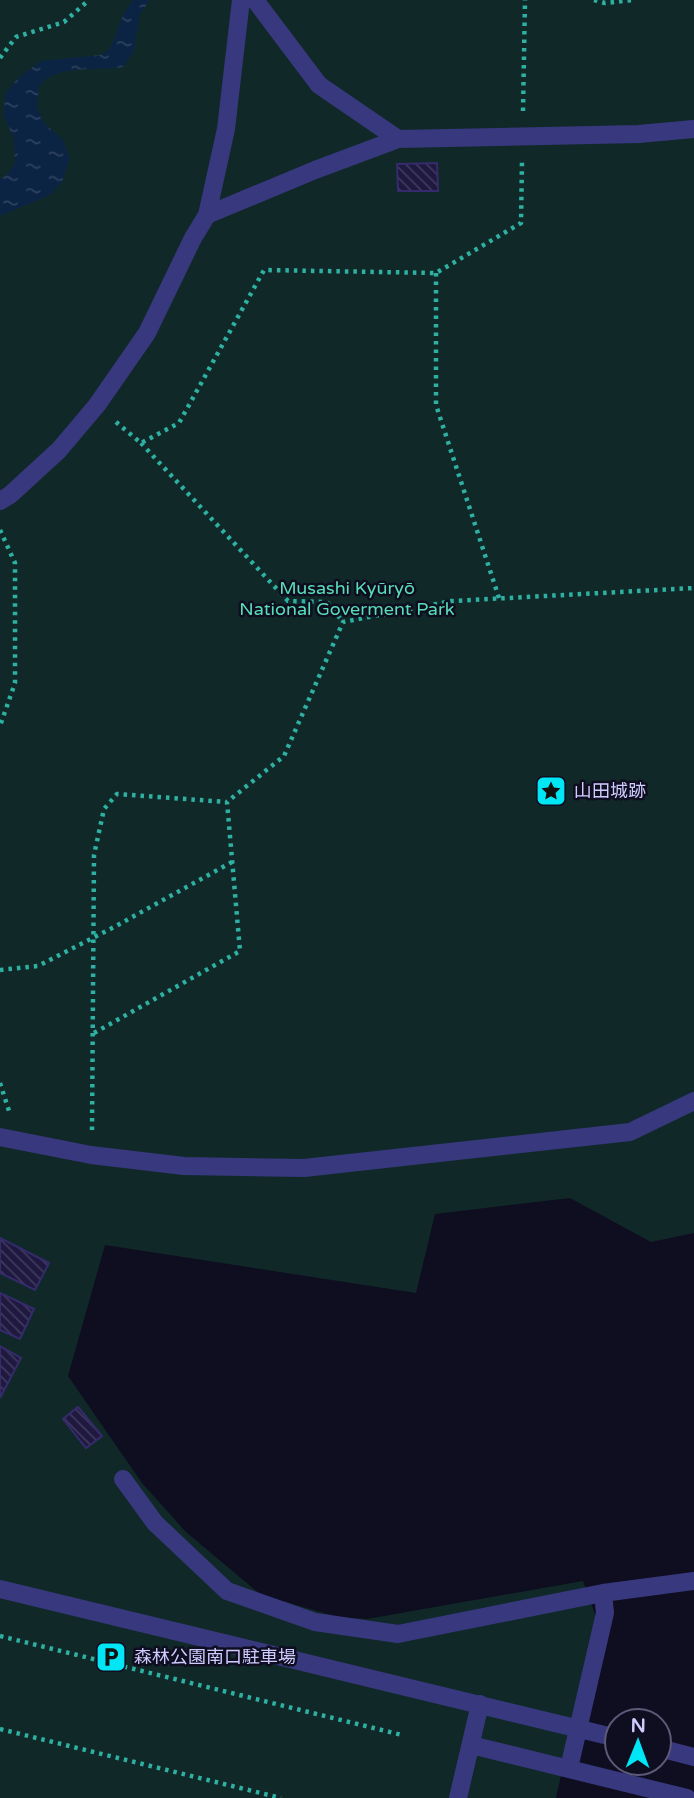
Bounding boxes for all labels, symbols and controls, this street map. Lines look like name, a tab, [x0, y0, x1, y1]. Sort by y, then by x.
park label: Musashi Kyūryō National Goverment Park	[239, 577, 455, 620]
place icon: 山田城跡	[534, 774, 568, 808]
place label: 山田城跡	[574, 780, 646, 802]
parking icon: 森林公園南口駐車場	[94, 1640, 128, 1674]
place label: 森林公園南口駐車場	[134, 1646, 296, 1668]
north arrow	[603, 1707, 673, 1777]
text: N	[630, 1715, 646, 1737]

